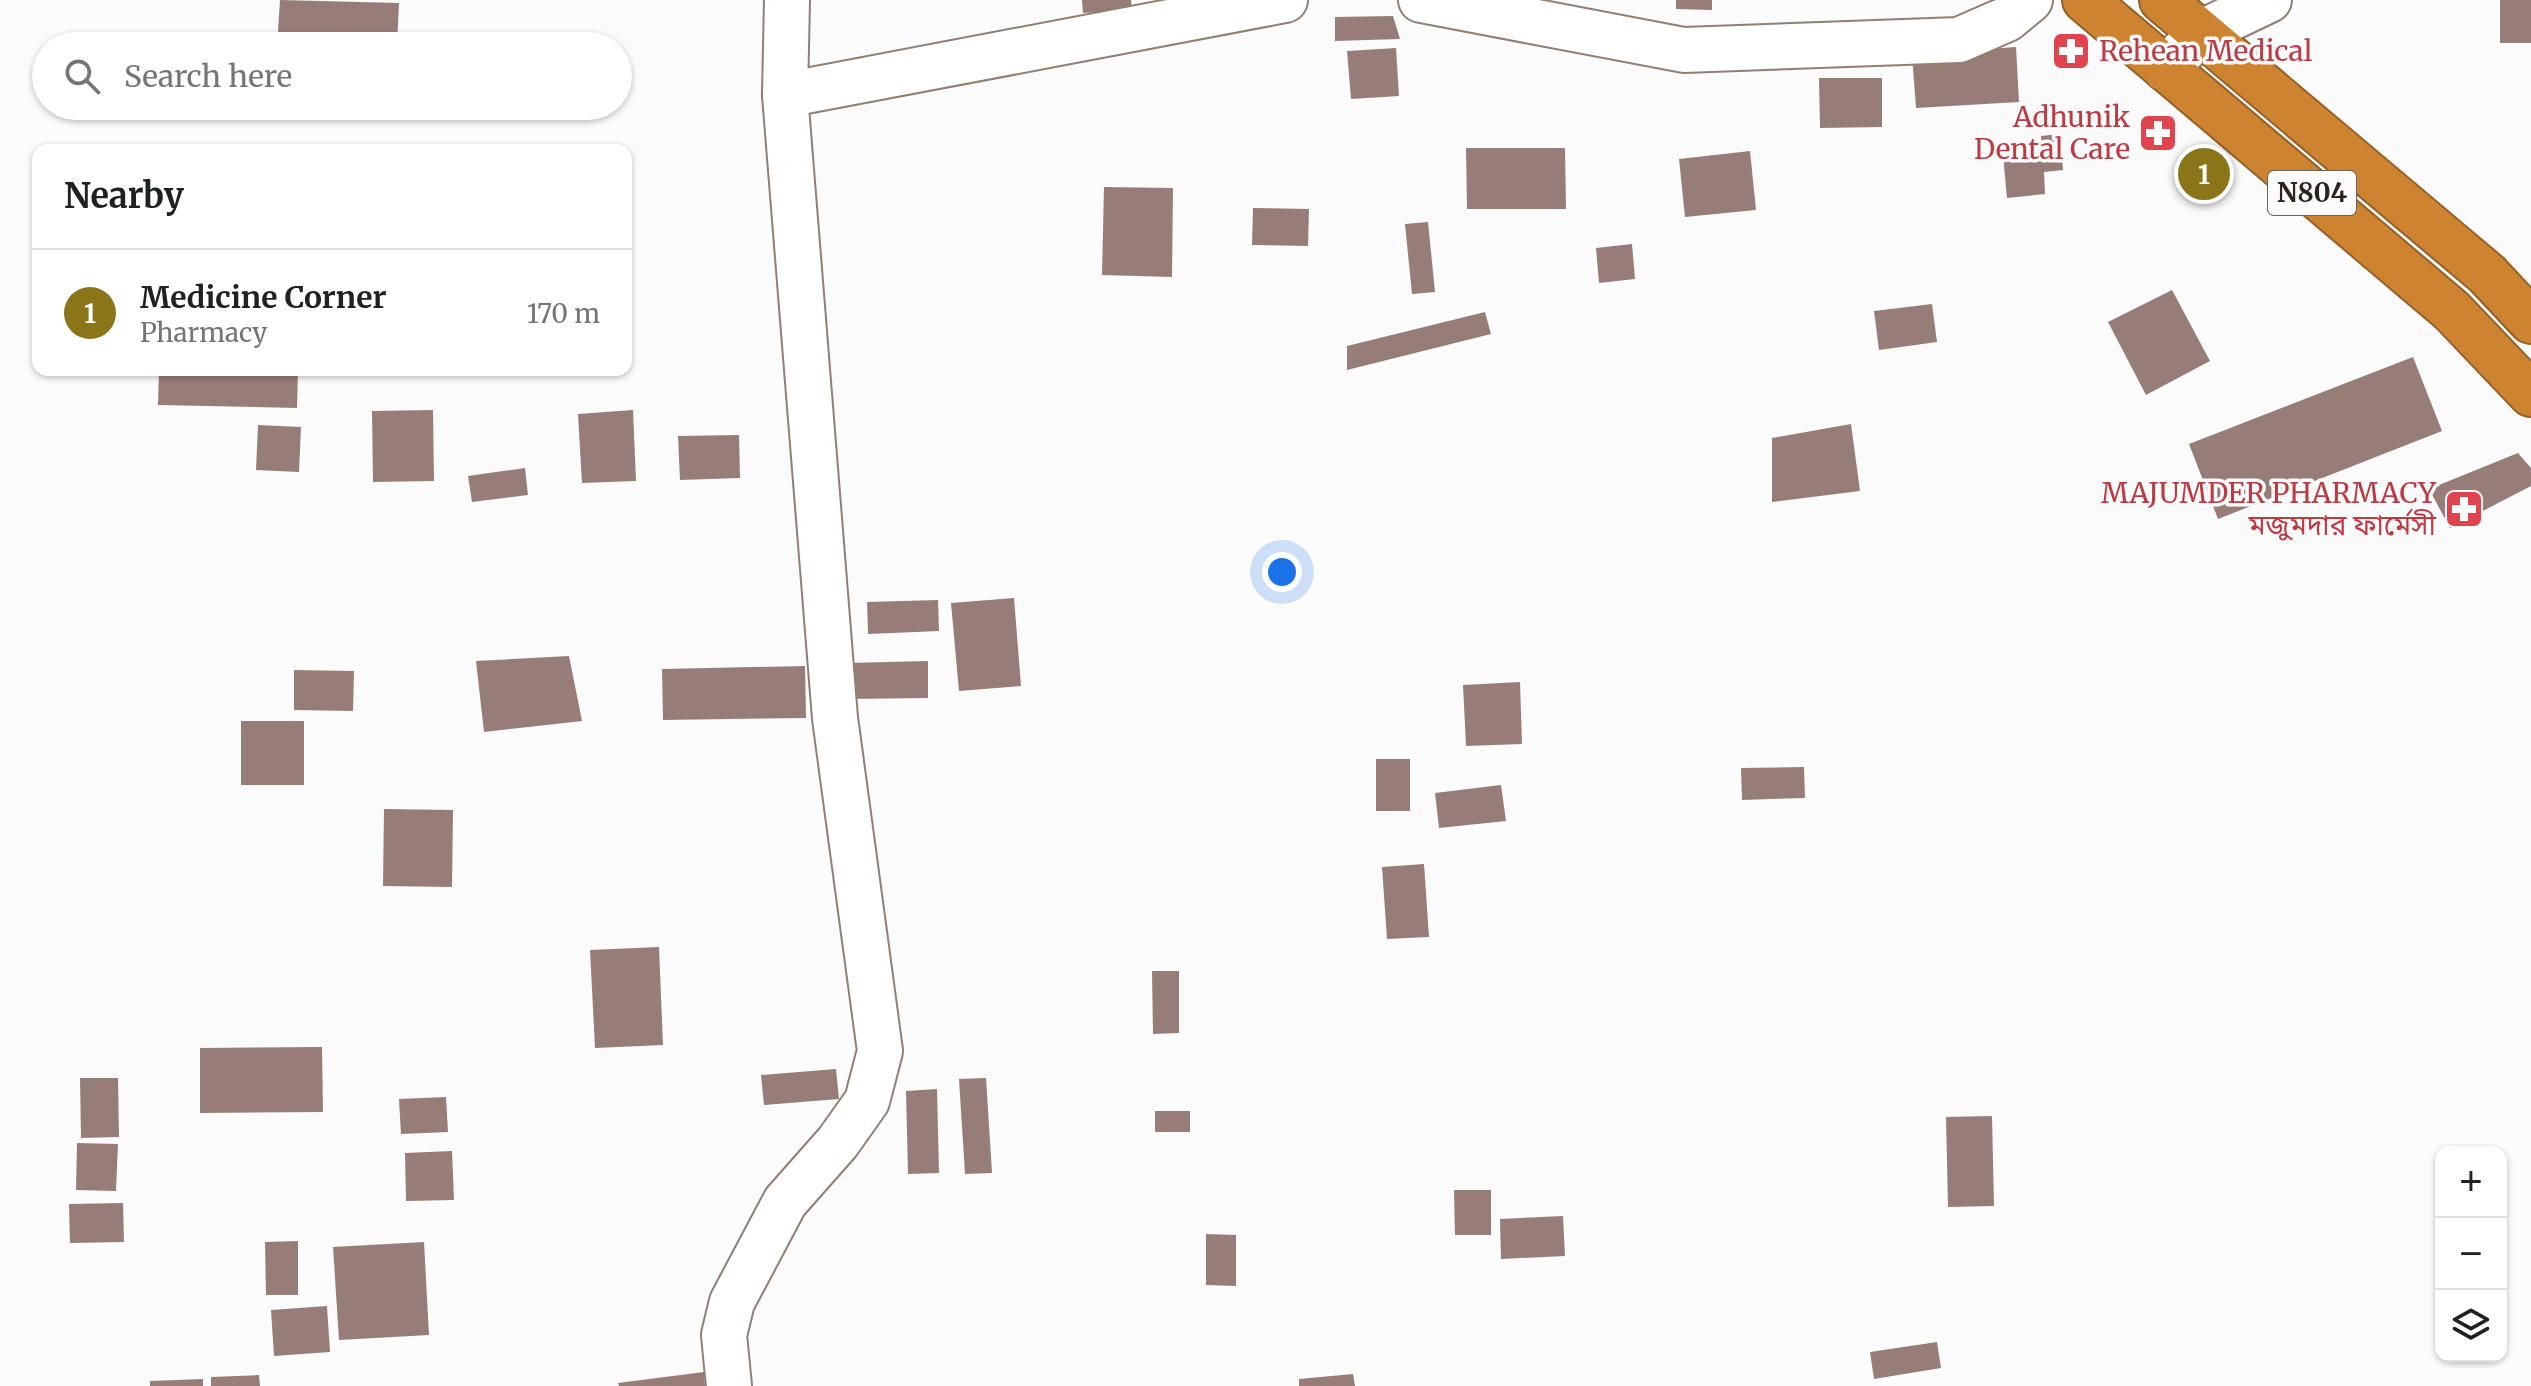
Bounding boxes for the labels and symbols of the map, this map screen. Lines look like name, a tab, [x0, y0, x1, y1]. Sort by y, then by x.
pharmacy icon: Rehean Medical	[2050, 30, 2092, 72]
place label: Rehean Medical	[2099, 33, 2313, 69]
place label: Adhunik Dental Care	[1974, 99, 2130, 167]
pharmacy icon: Adhunik Dental Care	[2137, 112, 2179, 154]
pin: 1	[2178, 144, 2230, 204]
road number: N804	[2268, 171, 2356, 215]
place label: MAJUMDER PHARMACY মজুমদার ফার্মেসী	[2101, 475, 2437, 543]
pharmacy icon: MAJUMDER PHARMACY মজুমদার ফার্মেসী	[2443, 488, 2485, 530]
your location	[1262, 552, 1302, 592]

